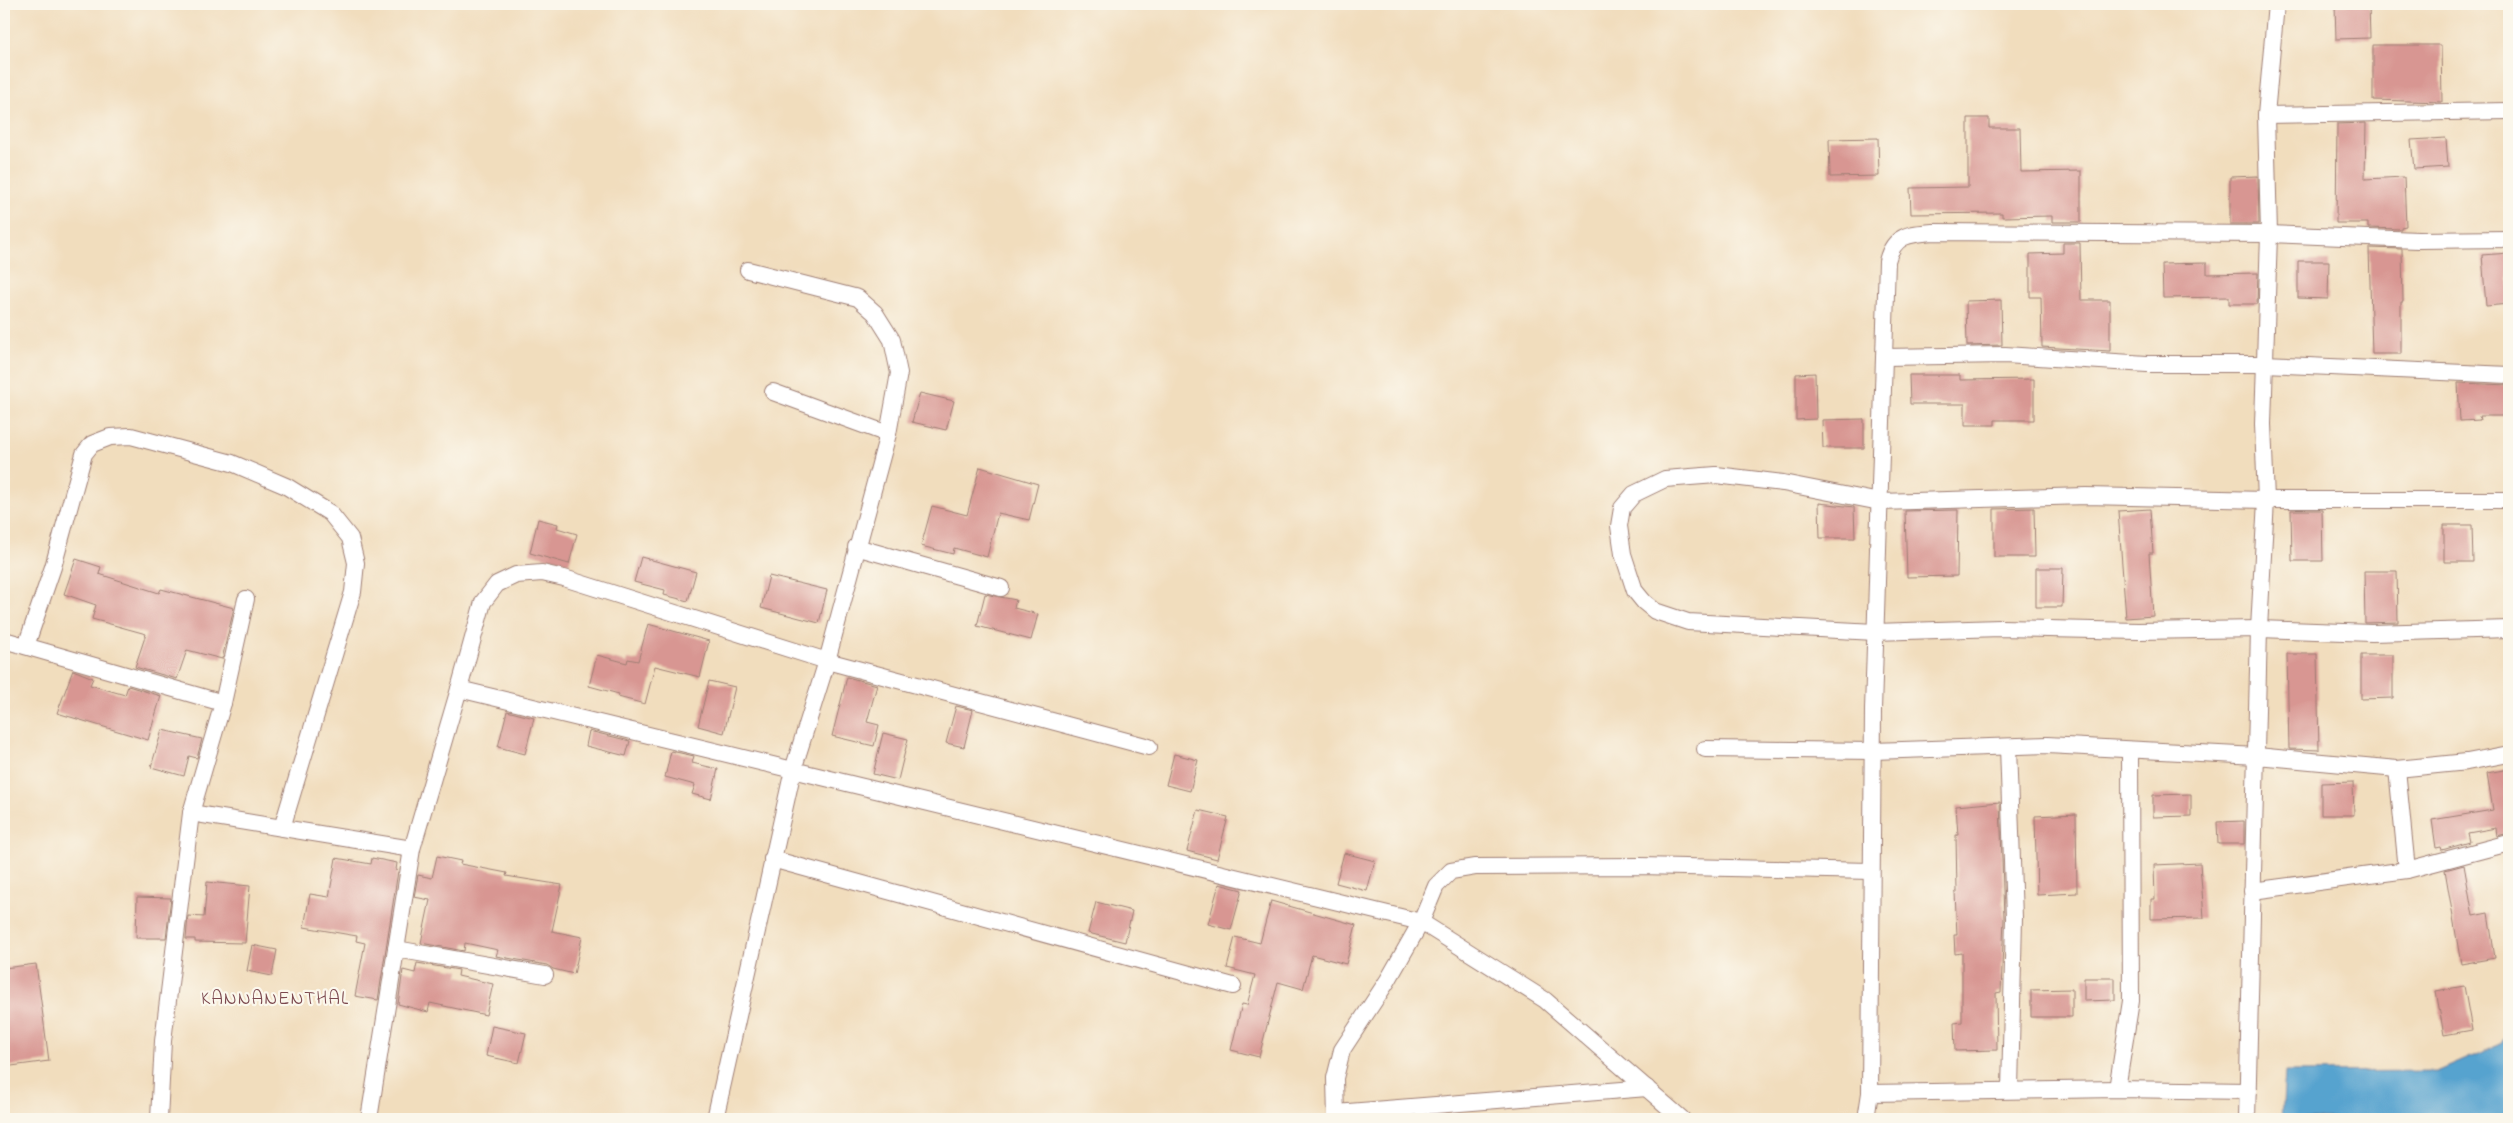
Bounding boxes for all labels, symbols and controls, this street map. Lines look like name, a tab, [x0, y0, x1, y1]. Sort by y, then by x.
district label: KANNANENTHAL	[201, 986, 349, 1013]

